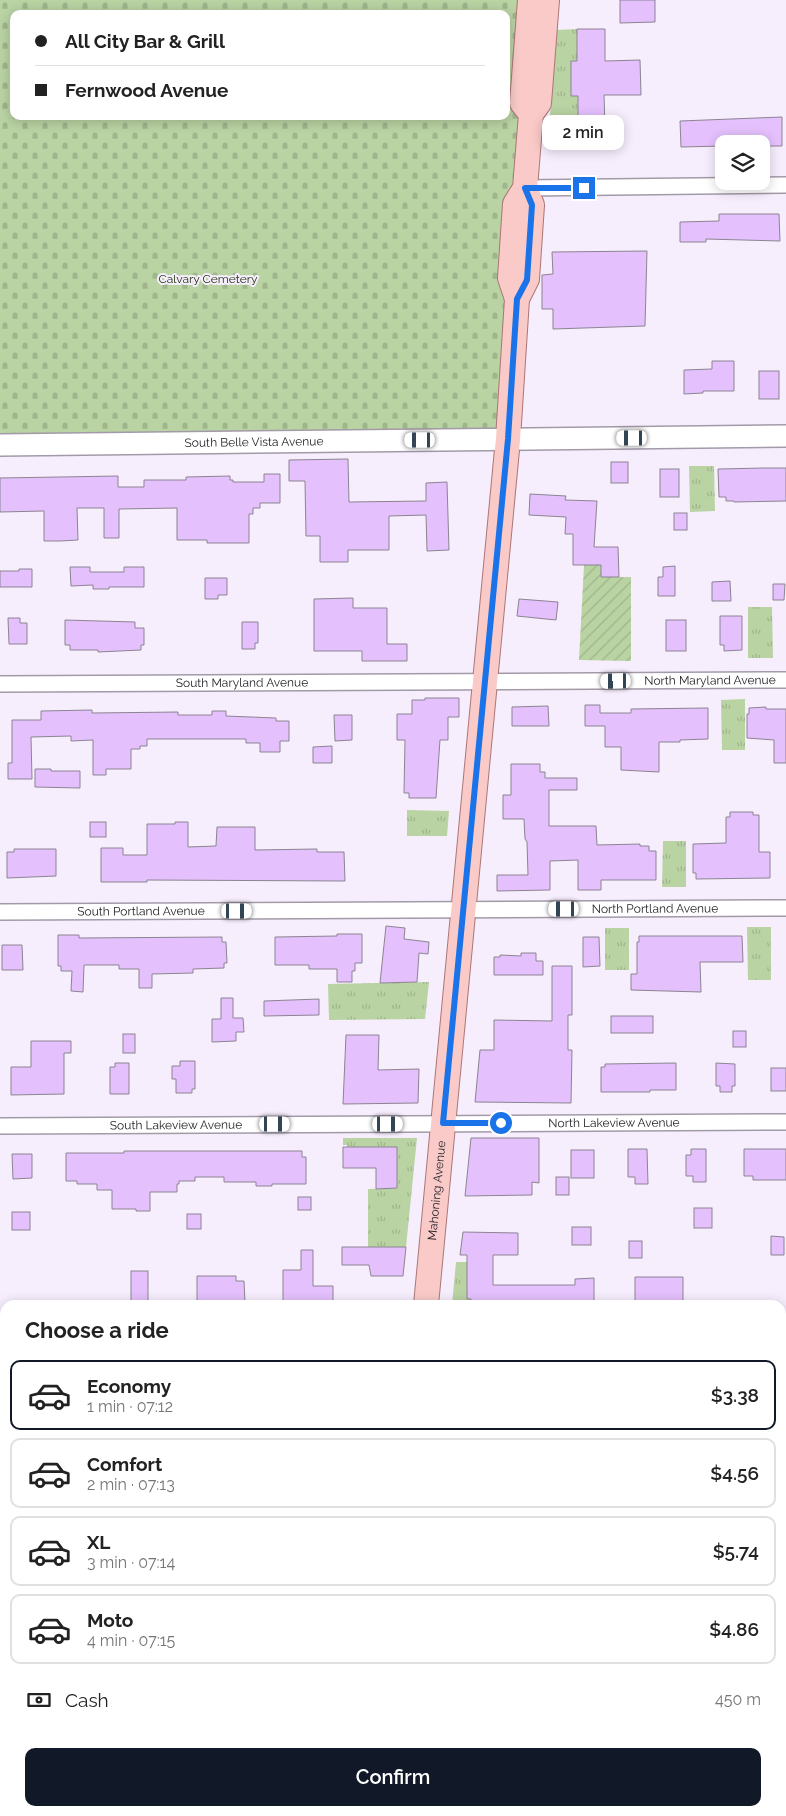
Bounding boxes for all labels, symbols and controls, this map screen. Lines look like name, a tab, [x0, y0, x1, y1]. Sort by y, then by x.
text: All City Bar & Grill	[65, 30, 225, 52]
text: Fernwood Avenue	[65, 79, 228, 101]
callout: 2 min	[543, 116, 625, 150]
text: 2 min	[563, 123, 604, 142]
map controls	[715, 135, 770, 190]
button: layers	[715, 135, 770, 190]
route end	[573, 177, 595, 199]
park label: Calvary Cemetery	[158, 272, 258, 286]
car	[617, 431, 647, 446]
car	[405, 433, 435, 448]
street label: South Belle Vista Avenue	[184, 434, 324, 450]
car	[600, 673, 631, 689]
street label: North Maryland Avenue	[644, 673, 776, 688]
street label: South Maryland Avenue	[176, 675, 308, 690]
street label: North Portland Avenue	[592, 901, 718, 916]
car	[549, 902, 579, 917]
street label: South Portland Avenue	[77, 904, 205, 919]
car	[222, 904, 252, 919]
route start	[490, 1112, 512, 1134]
street label: North Lakeview Avenue	[548, 1116, 680, 1130]
car	[260, 1117, 290, 1132]
car	[373, 1117, 403, 1132]
street label: South Lakeview Avenue	[110, 1118, 242, 1132]
street label: Mahoning Avenue	[425, 1140, 449, 1241]
text: Choose a ride	[25, 1317, 169, 1343]
icon: car	[27, 1373, 72, 1418]
text: Economy	[87, 1375, 171, 1397]
text: $3.38	[711, 1384, 759, 1406]
text: 1 min · 07:12	[87, 1397, 173, 1416]
icon: car	[27, 1451, 72, 1496]
text: Comfort	[87, 1453, 162, 1475]
text: $4.56	[710, 1462, 759, 1484]
text: 2 min · 07:13	[87, 1475, 175, 1494]
icon: car	[27, 1529, 72, 1574]
text: XL	[87, 1531, 110, 1553]
text: $5.74	[713, 1540, 759, 1562]
text: 3 min · 07:14	[87, 1553, 175, 1572]
icon: car	[27, 1607, 72, 1652]
text: Moto	[87, 1609, 133, 1631]
text: $4.86	[709, 1618, 759, 1640]
text: 4 min · 07:15	[87, 1631, 175, 1650]
icon: cash	[25, 1686, 53, 1714]
text: Cash	[65, 1689, 109, 1711]
text: 450 m	[715, 1690, 761, 1709]
button: Confirm	[25, 1748, 761, 1806]

